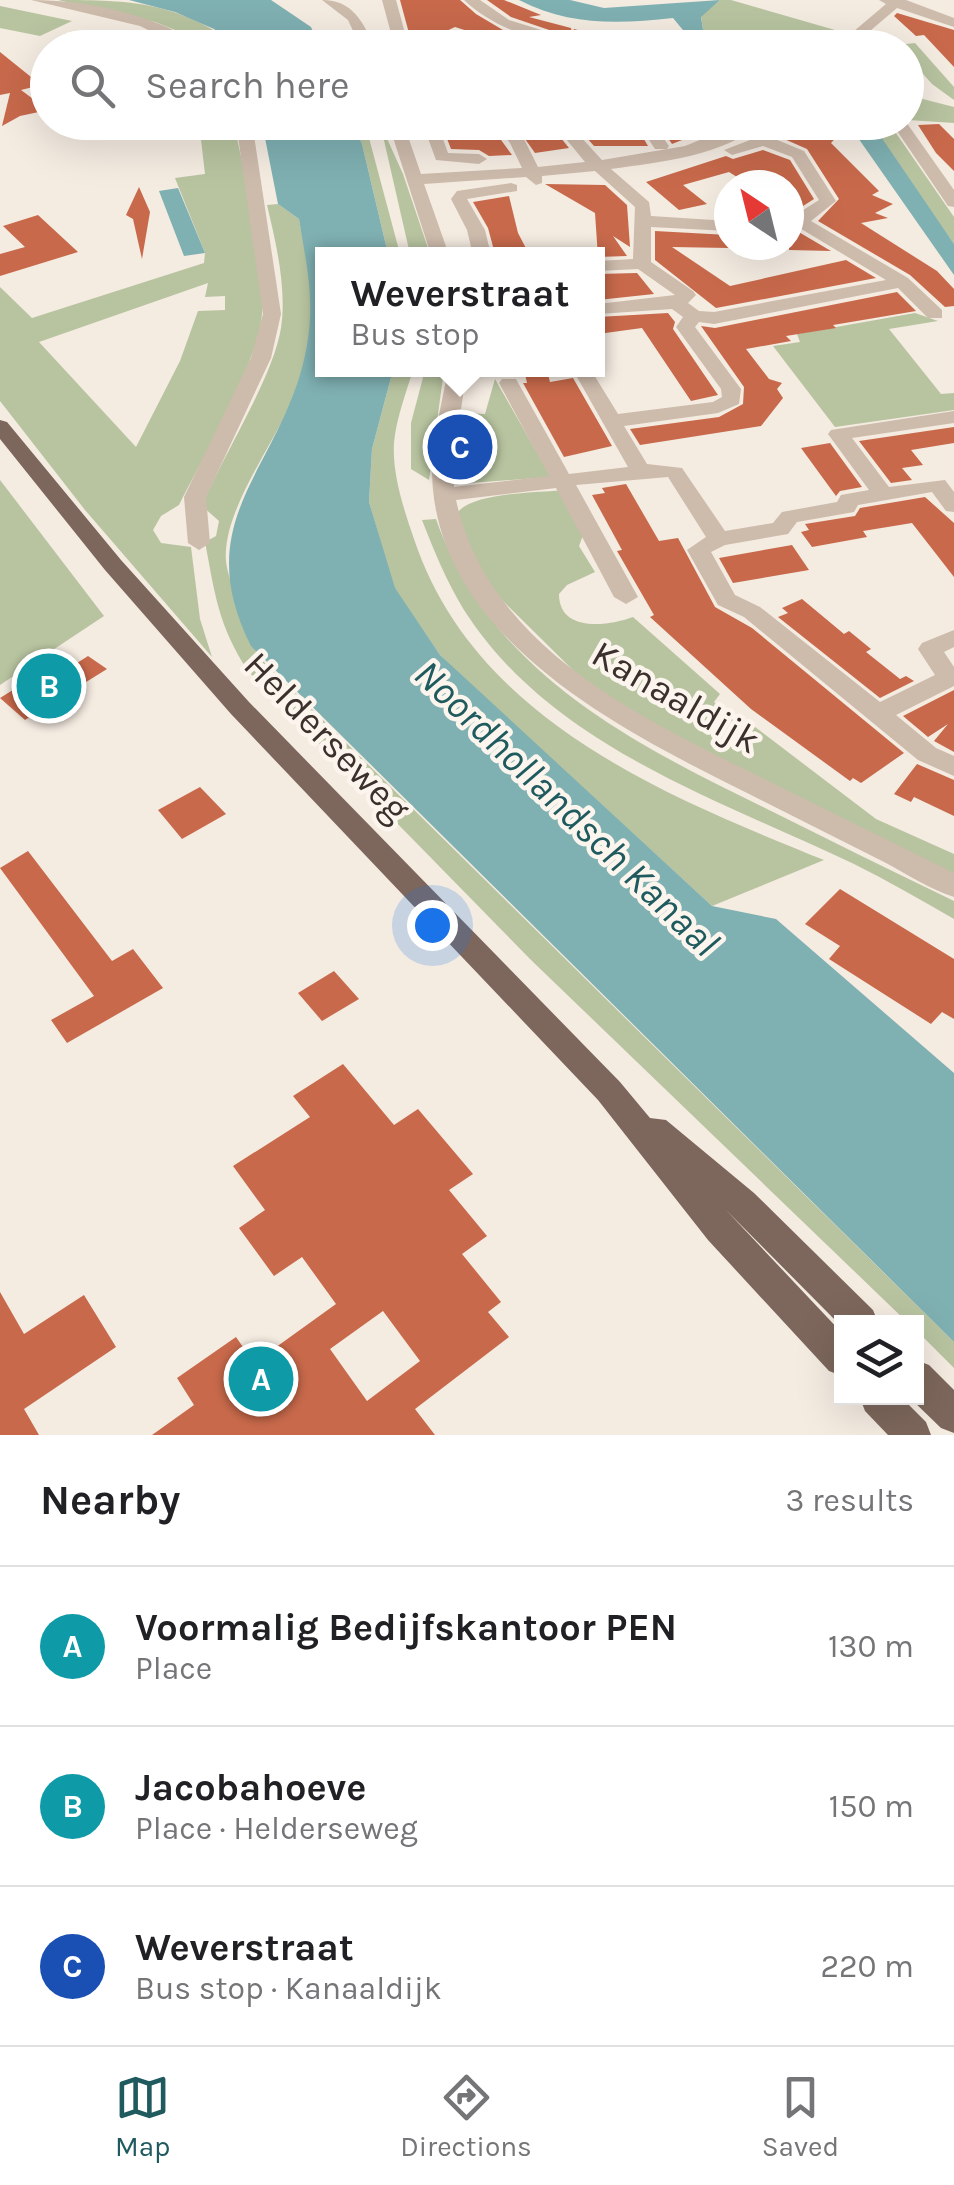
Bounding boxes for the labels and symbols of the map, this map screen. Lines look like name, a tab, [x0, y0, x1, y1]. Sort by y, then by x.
north arrow	[714, 170, 804, 260]
pin: C	[428, 410, 492, 484]
street label: Kanaaldijk	[584, 631, 768, 763]
street label: Helderseweg	[235, 642, 419, 832]
pin: B	[17, 648, 82, 724]
water label: Noordhollandsch Kanaal	[405, 650, 729, 966]
your location	[407, 900, 458, 951]
pin: A	[228, 1342, 294, 1416]

